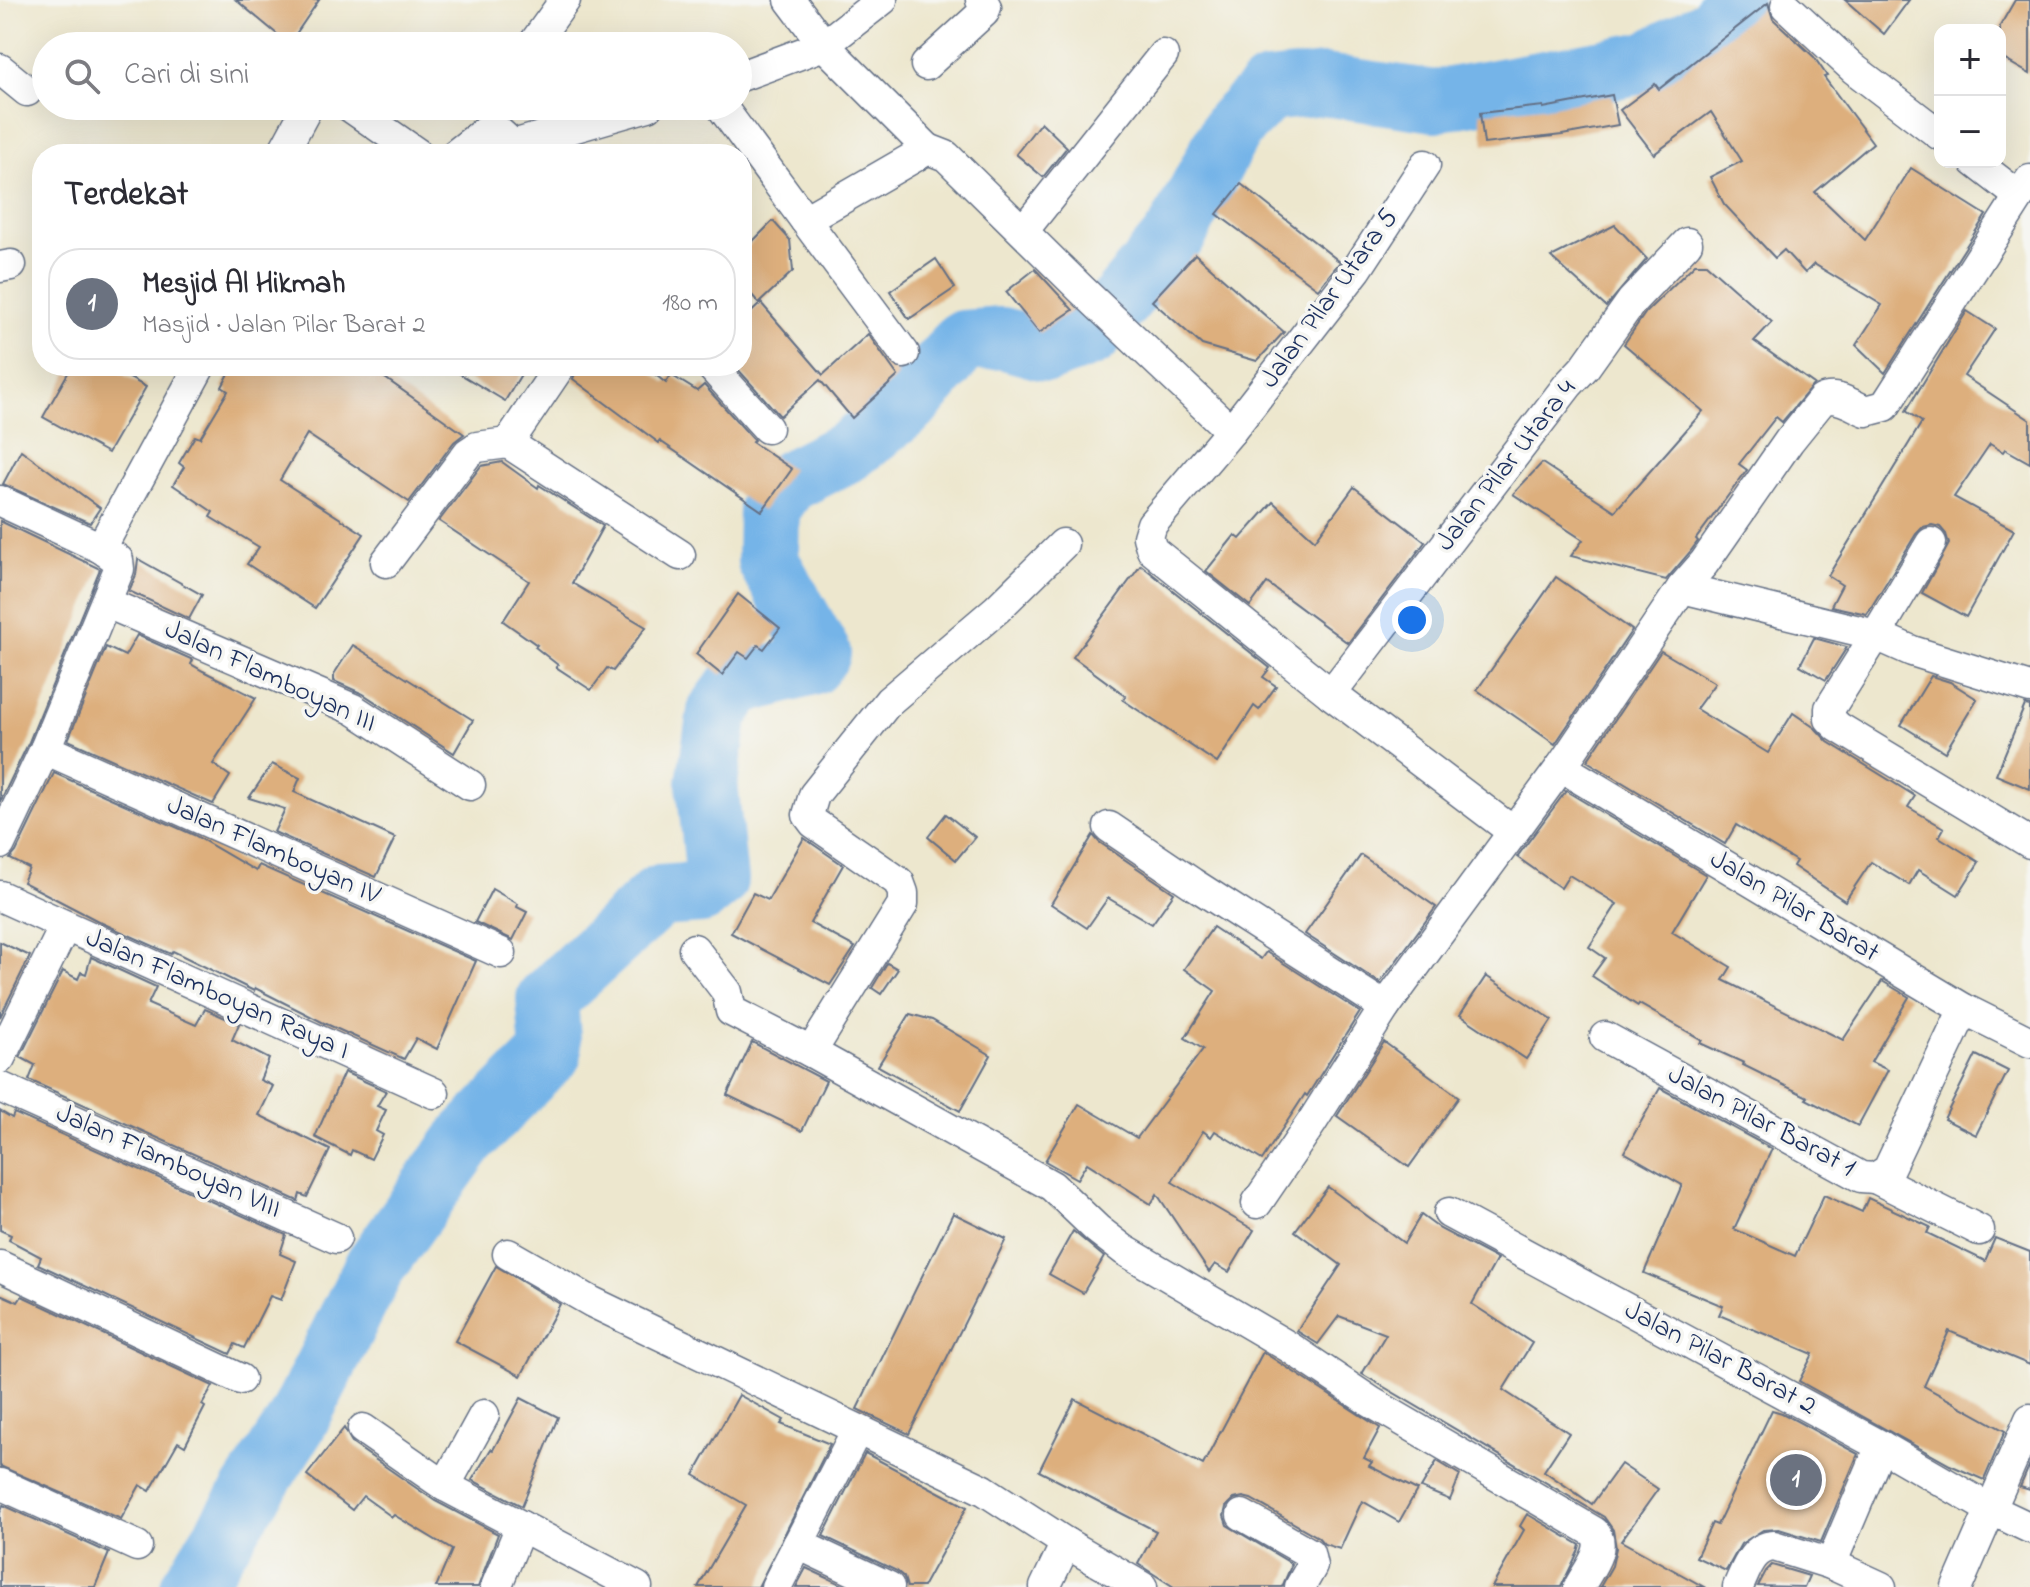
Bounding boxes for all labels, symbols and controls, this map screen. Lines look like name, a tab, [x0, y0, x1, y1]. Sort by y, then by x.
map controls	[1934, 24, 2006, 168]
button: +	[1934, 24, 2006, 96]
search box	[32, 32, 752, 120]
icon: search	[60, 54, 104, 98]
text: Cari di sini	[124, 54, 250, 98]
button: −	[1934, 96, 2006, 168]
text: Terdekat	[64, 171, 188, 221]
street label: Jalan Pilar Utara 5	[1251, 201, 1409, 397]
text: Mesjid Al Hikmah	[142, 263, 345, 307]
text: 1	[88, 285, 96, 323]
text: 180 m	[662, 285, 718, 323]
text: Masjid · Jalan Pilar Barat 2	[142, 307, 425, 345]
street label: Jalan Pilar Utara 4	[1426, 371, 1588, 561]
your location	[1392, 600, 1432, 640]
street label: Jalan Flamboyan III	[157, 610, 383, 744]
street label: Jalan Flamboyan IV	[160, 786, 387, 917]
street label: Jalan Pilar Barat	[1701, 840, 1887, 974]
street label: Jalan Flamboyan Raya I	[79, 918, 355, 1072]
street label: Jalan Pilar Barat 1	[1660, 1055, 1862, 1189]
street label: Jalan Flamboyan VIII	[49, 1094, 287, 1230]
street label: Jalan Pilar Barat 2	[1617, 1291, 1824, 1427]
pin: 1	[1770, 1450, 1822, 1510]

